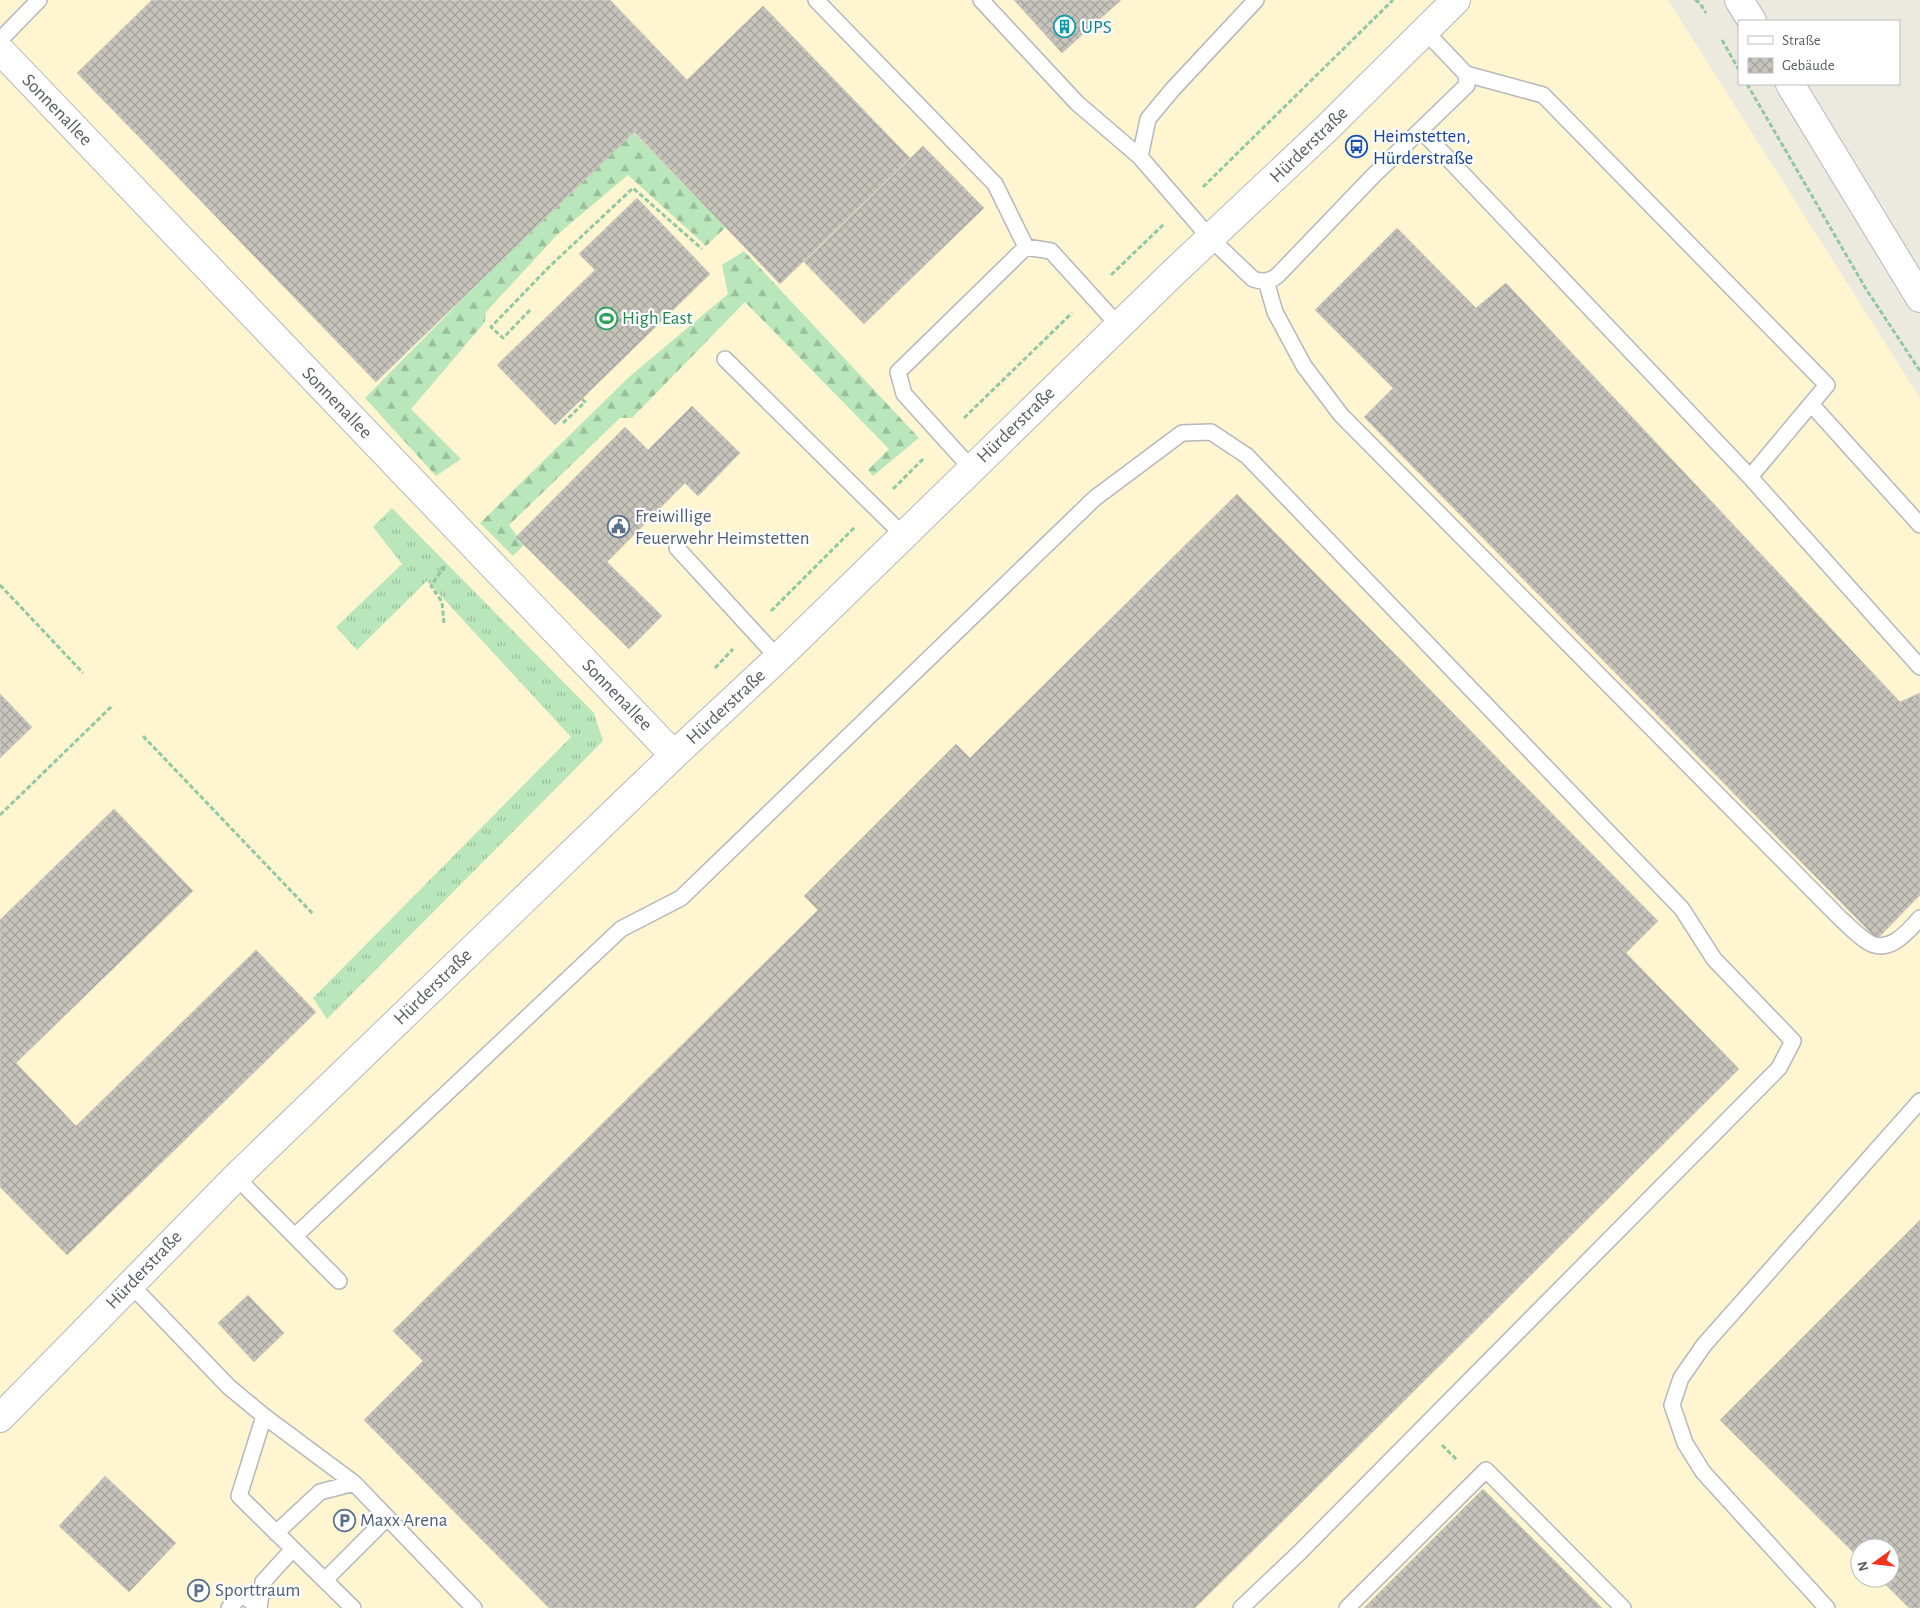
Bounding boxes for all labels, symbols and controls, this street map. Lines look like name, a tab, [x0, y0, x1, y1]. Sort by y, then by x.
building icon: UPS	[1053, 15, 1077, 39]
place label: UPS	[1081, 18, 1112, 37]
legend	[1738, 20, 1900, 85]
text: Straße	[1782, 33, 1821, 48]
text: Gebäude	[1782, 58, 1835, 73]
street label: Sonnenallee	[18, 71, 96, 149]
street label: Hürderstraße	[1266, 103, 1352, 187]
place label: Heimstetten, Hürderstraße	[1373, 127, 1473, 168]
bus stop icon: Heimstetten, Hürderstraße	[1345, 135, 1369, 159]
sports icon: High East	[594, 306, 618, 330]
place label: High East	[622, 309, 693, 328]
street label: Sonnenallee	[298, 364, 376, 442]
street label: Hürderstraße	[973, 383, 1059, 467]
place label: Freiwillige Feuerwehr Heimstetten	[635, 507, 810, 548]
public building icon: Freiwillige Feuerwehr Heimstetten	[607, 515, 631, 539]
street label: Sonnenallee	[578, 656, 656, 734]
street label: Hürderstraße	[683, 666, 769, 748]
street label: Hürderstraße	[390, 945, 476, 1029]
street label: Hürderstraße	[102, 1227, 186, 1313]
parking icon: Maxx Arena	[332, 1508, 356, 1532]
place label: Maxx Arena	[360, 1511, 448, 1530]
north arrow	[1850, 1538, 1900, 1588]
text: N	[1855, 1560, 1871, 1573]
parking icon: Sporttraum	[187, 1578, 211, 1602]
place label: Sporttraum	[215, 1581, 300, 1600]

